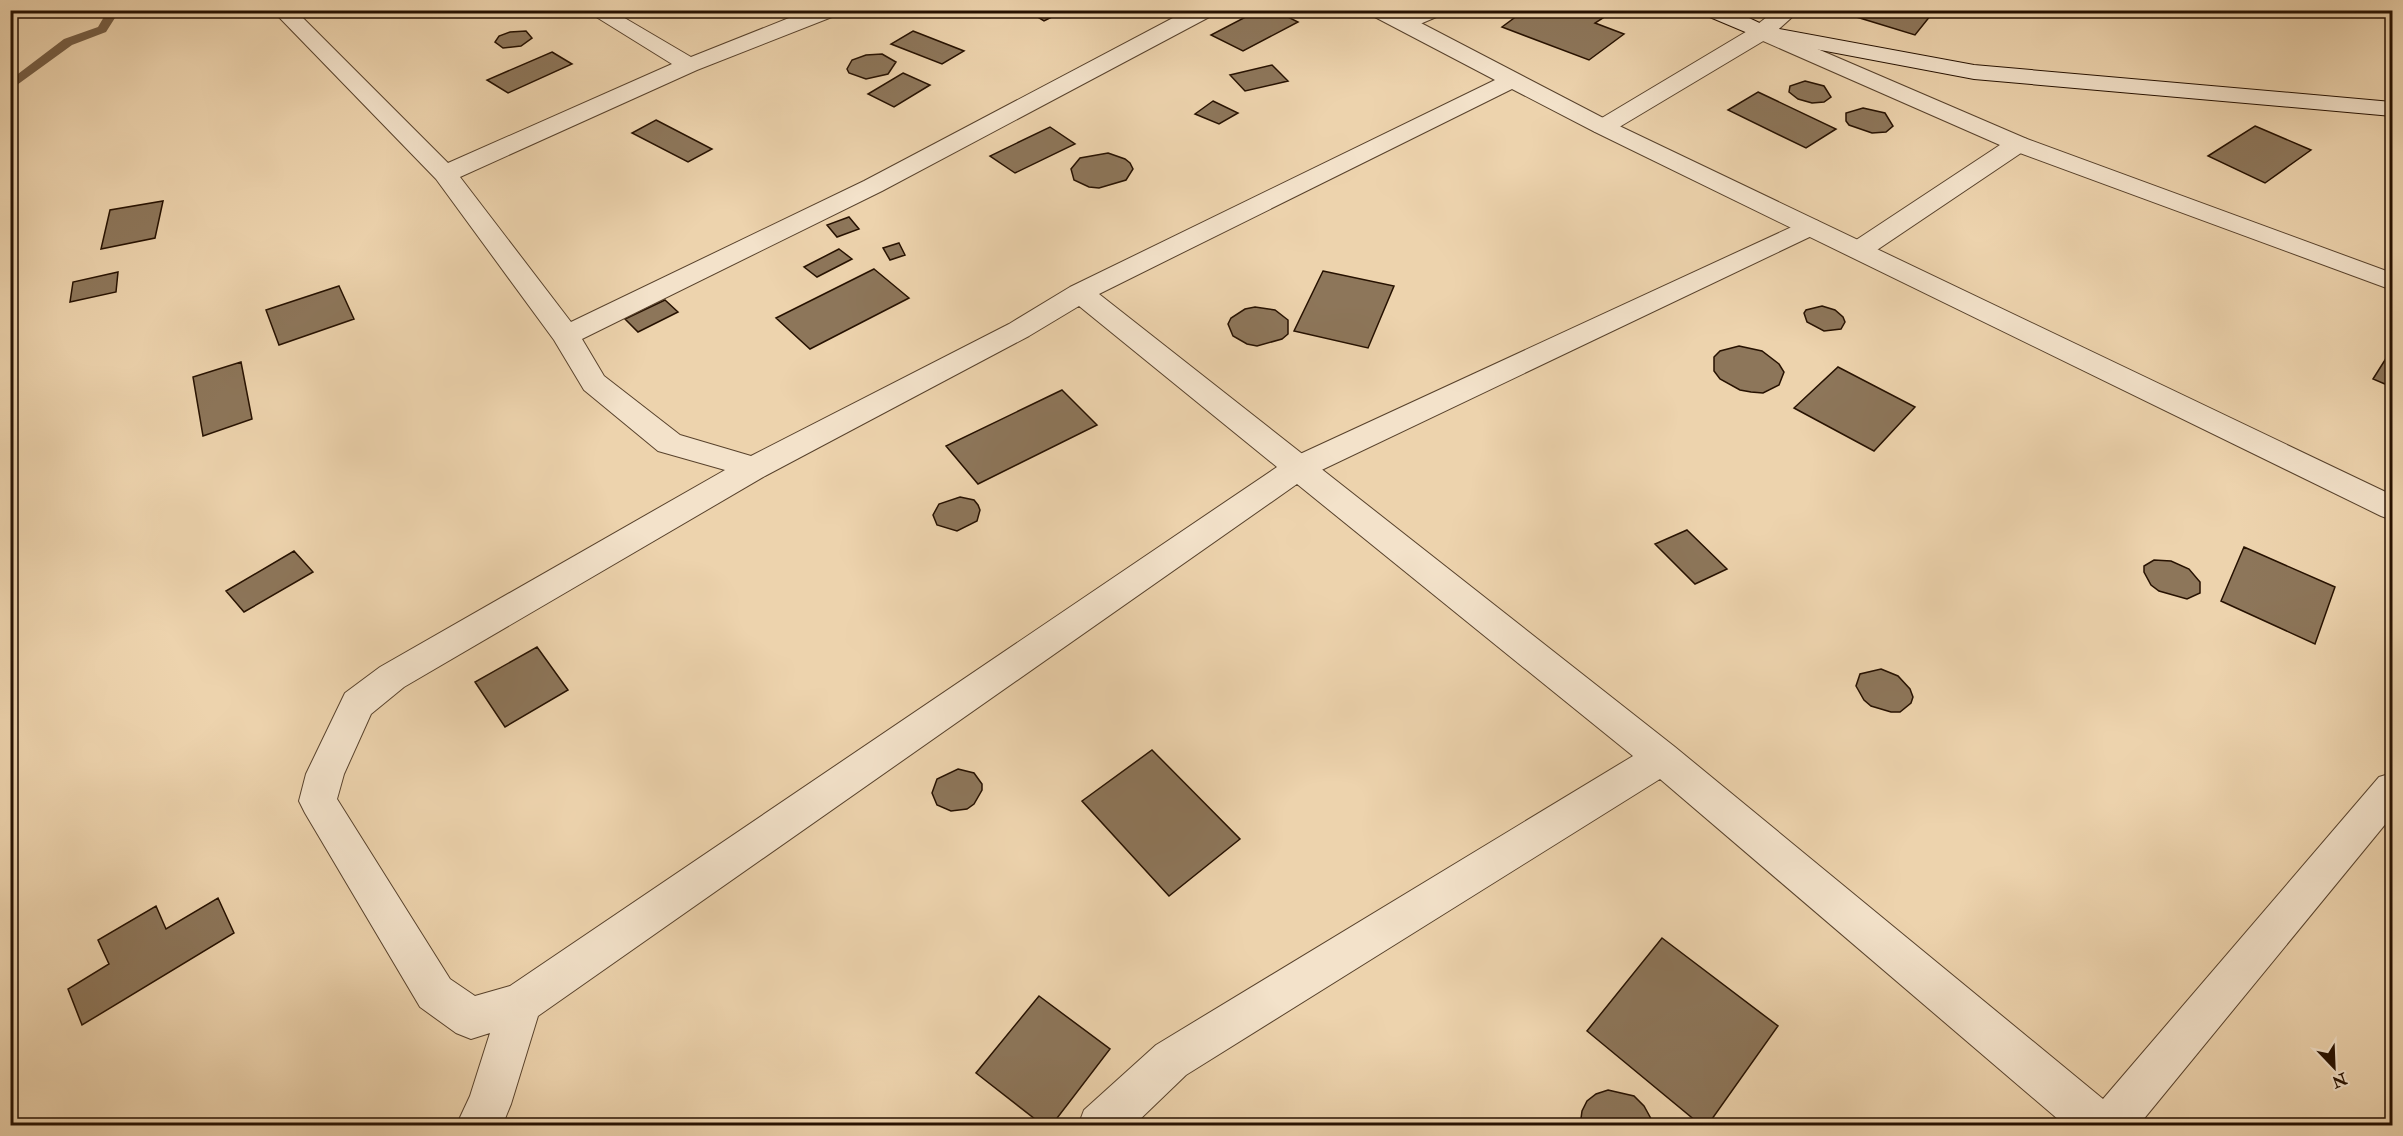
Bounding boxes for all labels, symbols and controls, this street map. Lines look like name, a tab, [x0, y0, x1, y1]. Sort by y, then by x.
north arrow	[2304, 1037, 2364, 1097]
text: N	[2328, 1067, 2351, 1092]

